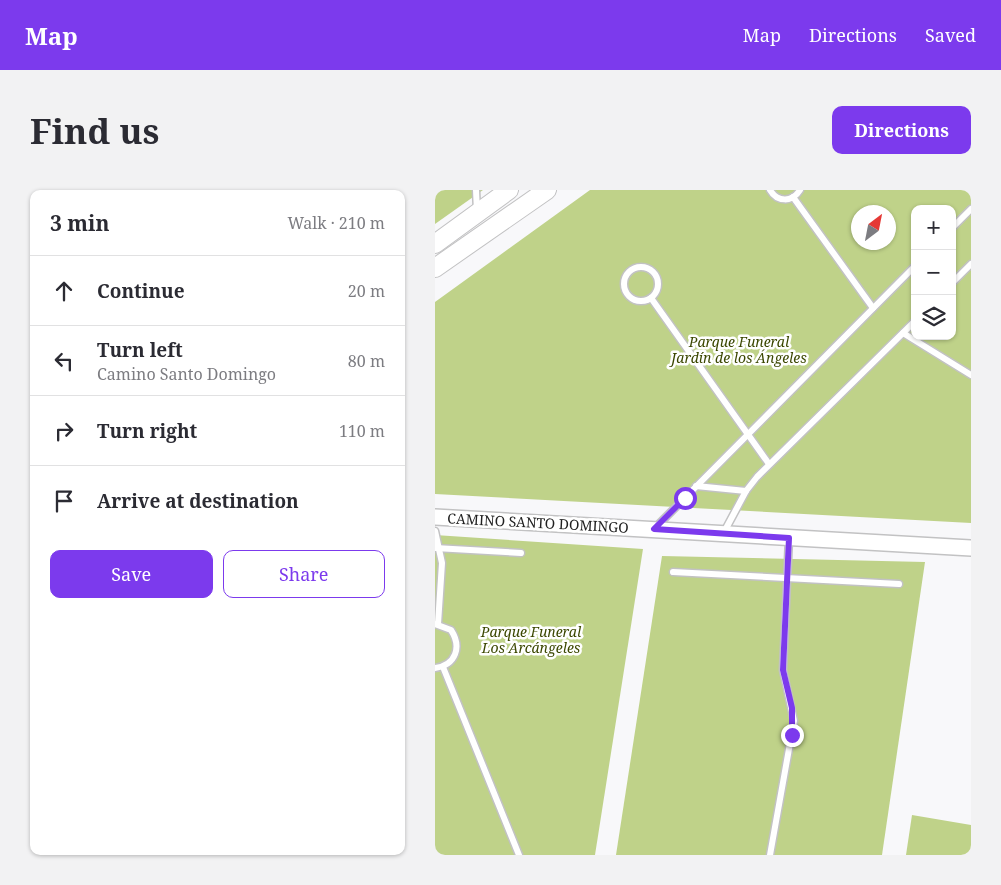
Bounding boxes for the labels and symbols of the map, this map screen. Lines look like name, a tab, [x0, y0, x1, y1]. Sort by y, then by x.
north arrow	[851, 205, 896, 250]
park label: Parque Funeral Jardín de los Ángeles	[668, 332, 807, 367]
route start	[674, 487, 697, 510]
street label: CAMINO SANTO DOMINGO	[447, 508, 629, 537]
park label: Parque Funeral Los Arcángeles	[480, 622, 582, 657]
route end	[781, 724, 804, 747]

